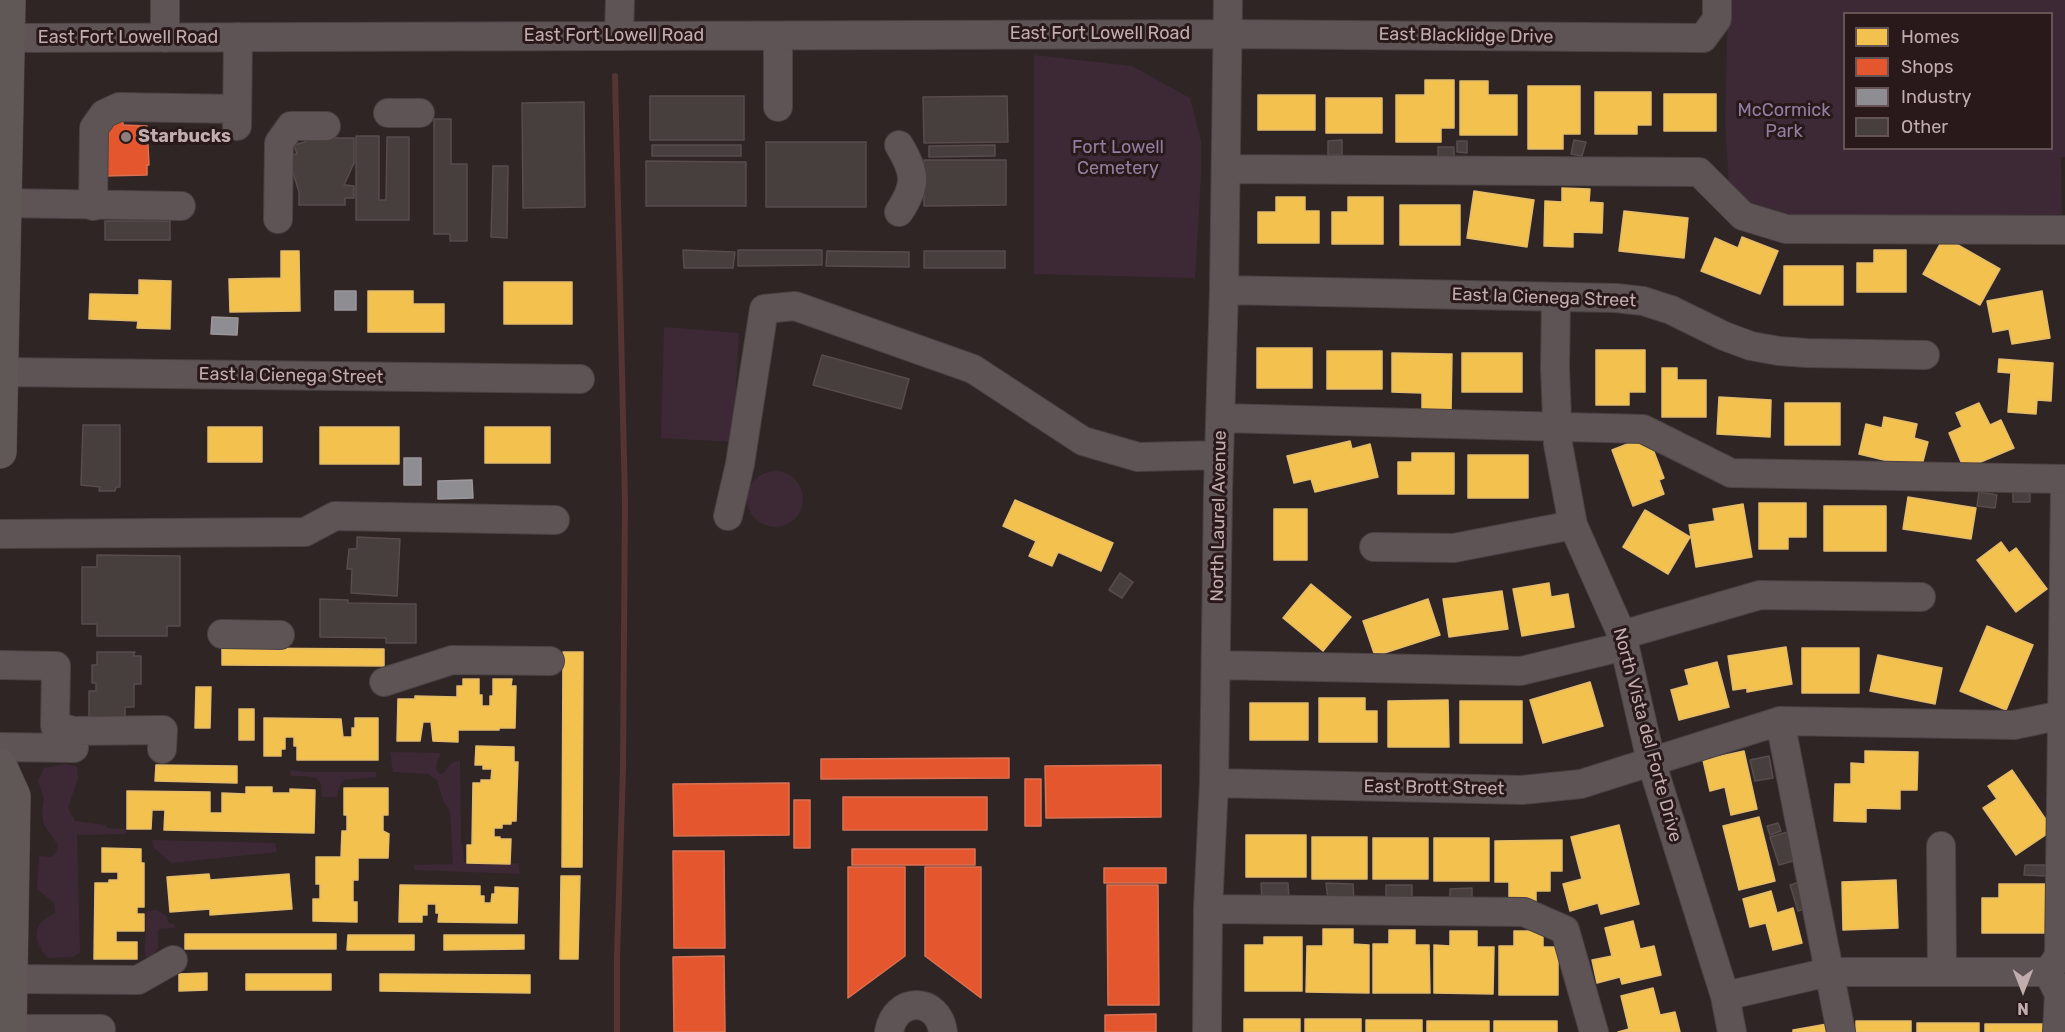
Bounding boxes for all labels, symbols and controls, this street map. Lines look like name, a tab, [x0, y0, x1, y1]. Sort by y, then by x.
legend	[1843, 12, 2053, 150]
street label: East Fort Lowell Road	[1010, 23, 1190, 45]
street label: East Blacklidge Drive	[1378, 24, 1554, 48]
street label: East Fort Lowell Road	[524, 25, 704, 47]
text: Homes	[1901, 26, 1959, 48]
street label: East Fort Lowell Road	[38, 27, 218, 49]
text: Shops	[1901, 56, 1953, 78]
text: Industry	[1901, 86, 1971, 108]
park label: McCormick Park	[1738, 100, 1830, 142]
text: Other	[1901, 116, 1948, 138]
place label: Starbucks	[138, 126, 231, 148]
marker: Starbucks	[119, 130, 133, 144]
park label: Fort Lowell Cemetery	[1072, 137, 1164, 180]
street label: East la Cienega Street	[1451, 284, 1637, 312]
street label: East la Cienega Street	[198, 364, 384, 388]
street label: North Laurel Avenue	[1207, 430, 1231, 602]
street label: North Vista del Forte Drive	[1608, 626, 1686, 844]
street label: East Brott Street	[1363, 776, 1505, 800]
north arrow	[1993, 960, 2053, 1020]
text: N	[2017, 999, 2029, 1018]

